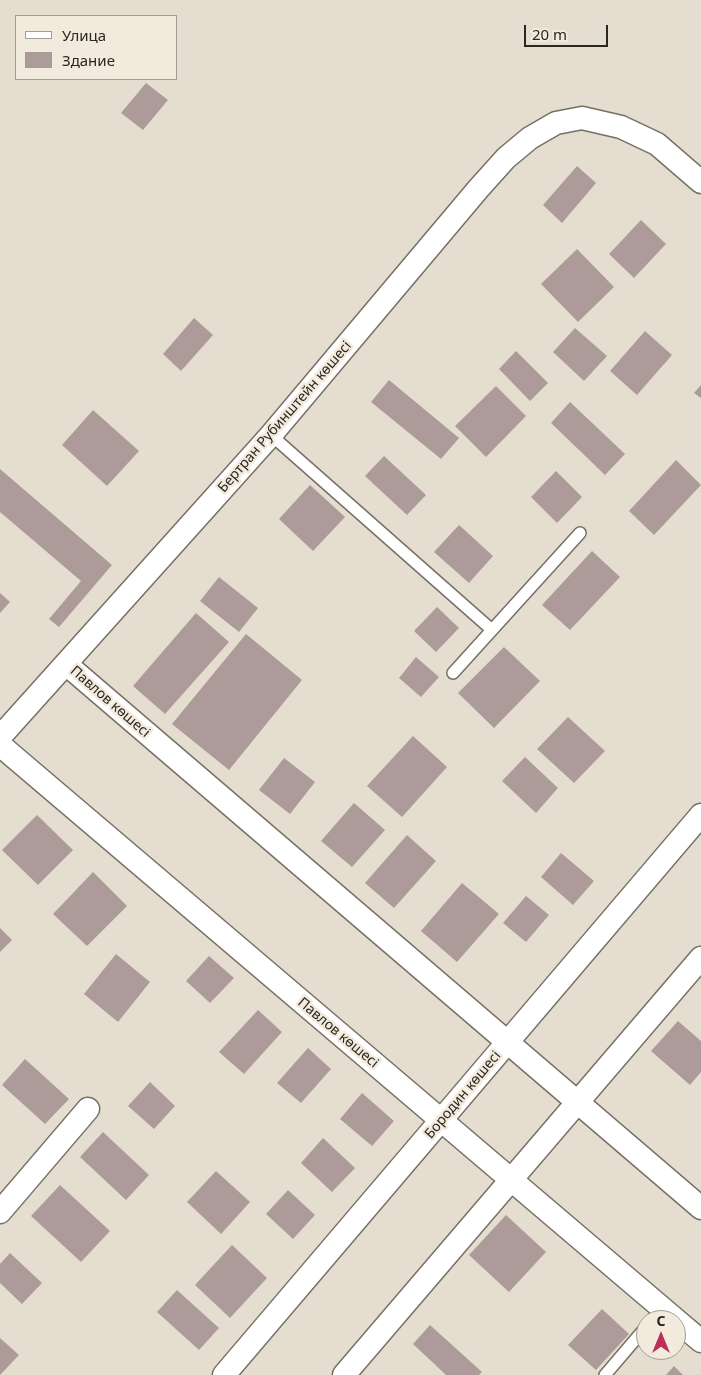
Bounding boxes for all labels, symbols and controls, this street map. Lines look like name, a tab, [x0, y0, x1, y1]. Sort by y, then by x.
legend	[15, 15, 178, 80]
scale bar	[526, 15, 610, 47]
text: 20 m	[532, 24, 567, 44]
text: Улица	[62, 25, 106, 45]
text: Здание	[62, 50, 115, 70]
street label: Бертран Рубинштейн көшесі	[215, 338, 355, 496]
street label: Павлов көшесі	[67, 663, 153, 741]
street label: Павлов көшесі	[294, 994, 382, 1072]
street label: Бородин көшесі	[421, 1048, 505, 1142]
north arrow	[636, 1310, 686, 1360]
text: С	[656, 1311, 666, 1330]

